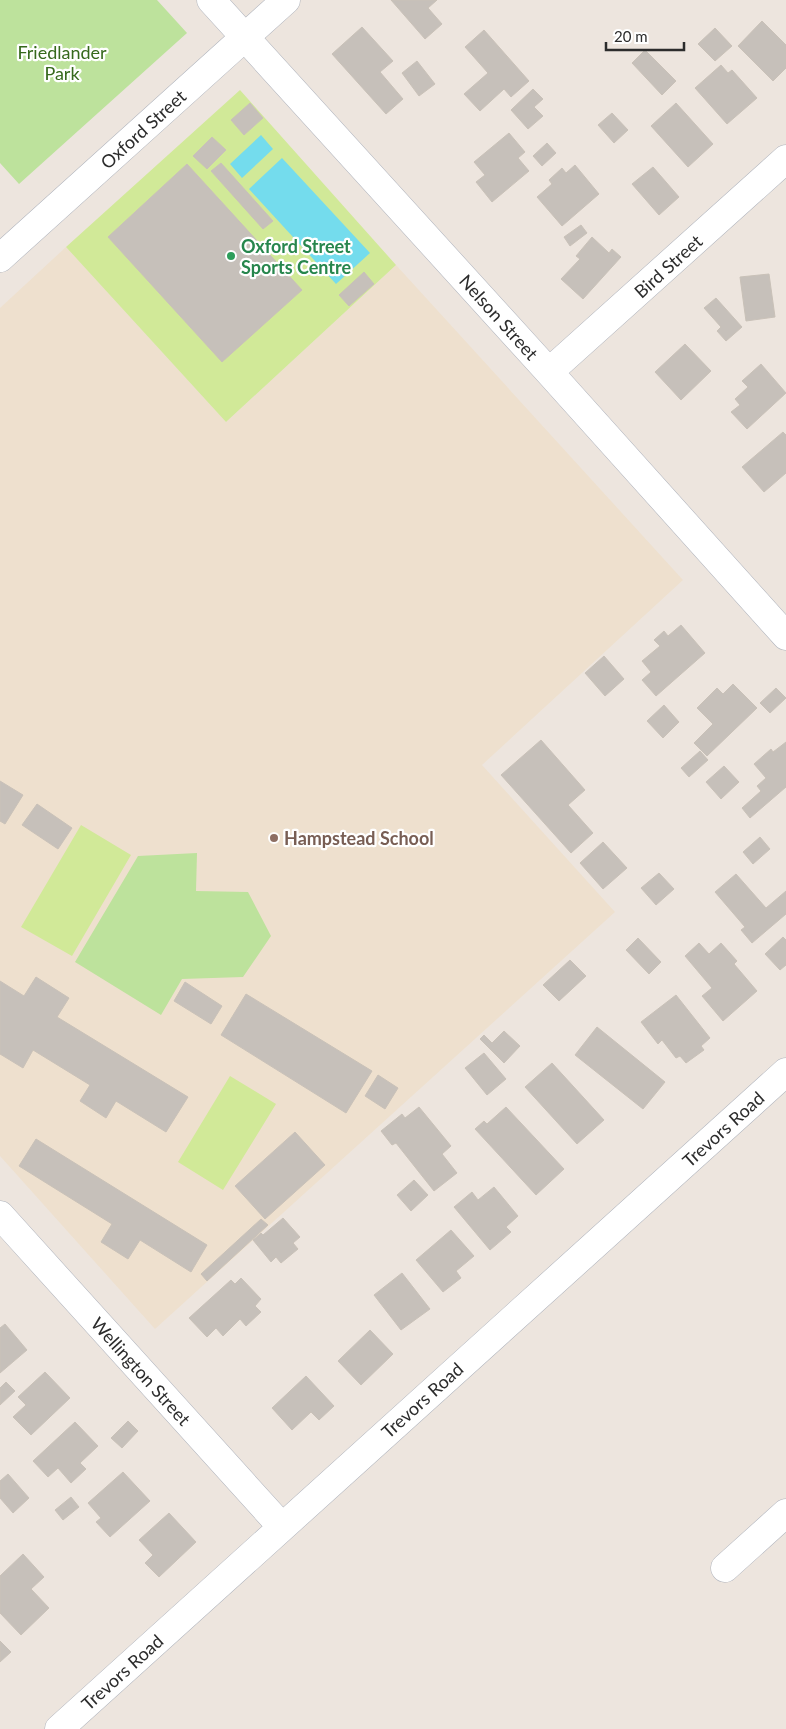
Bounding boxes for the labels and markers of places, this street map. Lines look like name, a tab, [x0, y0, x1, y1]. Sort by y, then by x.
place label: Oxford Street Sports Centre	[241, 235, 351, 278]
marker: Oxford Street Sports Centre	[225, 250, 237, 262]
place label: Hampstead School	[284, 827, 434, 849]
marker: Hampstead School	[268, 832, 280, 844]

